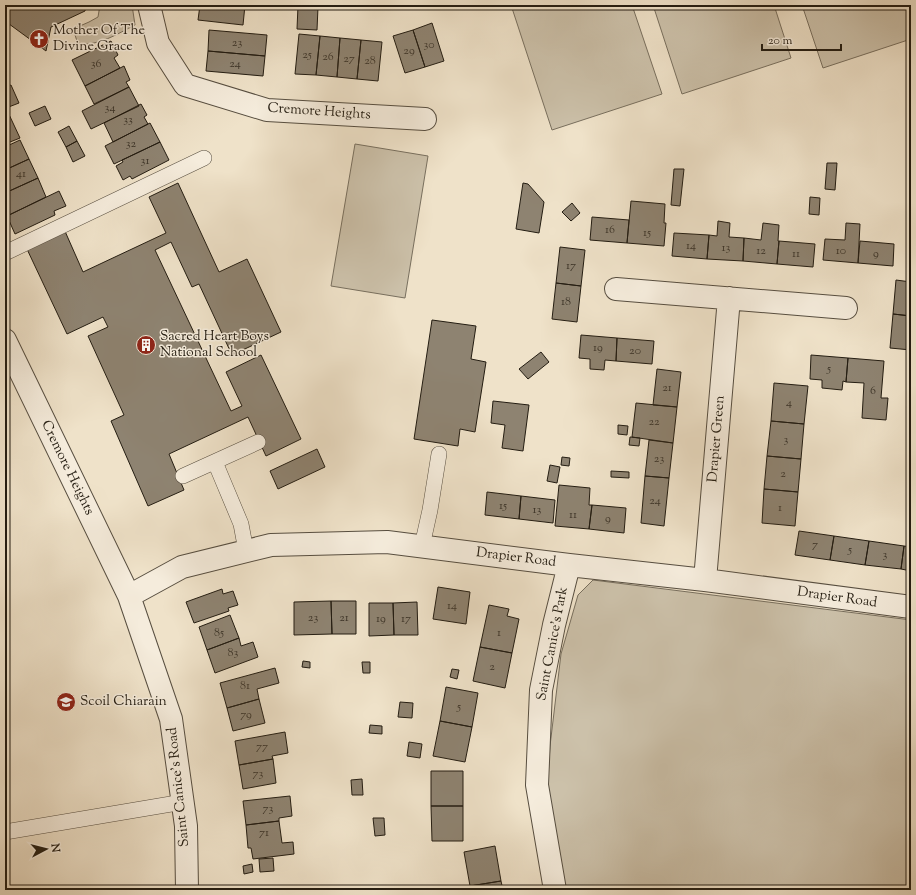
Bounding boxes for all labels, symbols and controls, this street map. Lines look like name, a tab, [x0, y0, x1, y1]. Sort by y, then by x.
place label: Mother Of The Divine Grace	[53, 21, 145, 57]
scale bar	[762, 26, 841, 52]
church icon: Mother Of The Divine Grace	[28, 28, 50, 50]
text: 20 m	[768, 32, 793, 50]
house number: 23	[232, 34, 242, 52]
house number: 30	[423, 36, 435, 54]
house number: 29	[403, 42, 415, 60]
house number: 25	[302, 46, 312, 64]
house number: 26	[322, 48, 334, 66]
house number: 27	[343, 50, 355, 68]
house number: 28	[364, 52, 376, 70]
house number: 36	[91, 55, 101, 73]
house number: 24	[229, 55, 241, 73]
street label: Cremore Heights	[267, 98, 371, 126]
house number: 34	[105, 99, 115, 117]
house number: 33	[123, 111, 133, 129]
house number: 32	[126, 135, 137, 153]
house number: 31	[141, 152, 149, 170]
house number: 41	[16, 165, 26, 183]
house number: 16	[605, 221, 615, 239]
house number: 15	[643, 224, 651, 242]
house number: 14	[686, 237, 696, 255]
house number: 13	[722, 239, 731, 257]
house number: 12	[756, 242, 766, 260]
house number: 10	[836, 242, 846, 260]
house number: 11	[792, 245, 800, 263]
house number: 9	[873, 245, 879, 263]
house number: 17	[566, 257, 576, 275]
house number: 18	[561, 293, 571, 311]
place label: Sacred Heart Boys National School	[160, 327, 269, 363]
building icon: Sacred Heart Boys National School	[135, 334, 157, 356]
house number: 19	[593, 339, 603, 357]
house number: 20	[629, 342, 641, 360]
house number: 5	[826, 360, 831, 378]
house number: 21	[662, 379, 672, 397]
house number: 6	[870, 382, 876, 400]
house number: 4	[786, 394, 792, 412]
street label: Drapier Green	[703, 395, 731, 483]
house number: 22	[648, 413, 660, 431]
street label: Cremore Heights	[35, 417, 99, 519]
house number: 3	[784, 431, 789, 449]
house number: 23	[654, 450, 664, 468]
house number: 2	[780, 465, 786, 483]
house number: 24	[649, 492, 661, 510]
house number: 15	[499, 497, 507, 515]
house number: 1	[778, 499, 782, 517]
house number: 13	[533, 501, 542, 519]
house number: 11	[569, 506, 577, 524]
house number: 9	[605, 510, 611, 528]
house number: 7	[812, 536, 818, 554]
house number: 5	[847, 541, 852, 559]
street label: Drapier Road	[475, 543, 557, 573]
house number: 3	[883, 546, 888, 564]
street label: Drapier Road	[796, 582, 878, 614]
street label: Saint Canice's Park	[532, 585, 574, 703]
house number: 14	[447, 597, 457, 615]
house number: 23	[308, 609, 318, 627]
house number: 21	[339, 609, 349, 627]
house number: 19	[376, 610, 386, 628]
house number: 17	[401, 610, 411, 628]
house number: 85	[214, 624, 224, 642]
house number: 1	[497, 624, 501, 642]
house number: 83	[228, 644, 239, 662]
house number: 2	[489, 658, 495, 676]
house number: 81	[240, 677, 250, 695]
school or university icon: Scoil Chiarain	[55, 691, 77, 713]
place label: Scoil Chiarain	[80, 692, 167, 712]
house number: 5	[456, 698, 461, 716]
house number: 79	[240, 706, 252, 724]
street label: Saint Canice's Road	[163, 726, 195, 848]
house number: 77	[256, 738, 268, 756]
house number: 73	[253, 765, 264, 783]
house number: 73	[263, 800, 274, 818]
house number: 71	[259, 824, 269, 842]
north arrow	[26, 829, 66, 869]
text: N	[46, 842, 63, 853]

